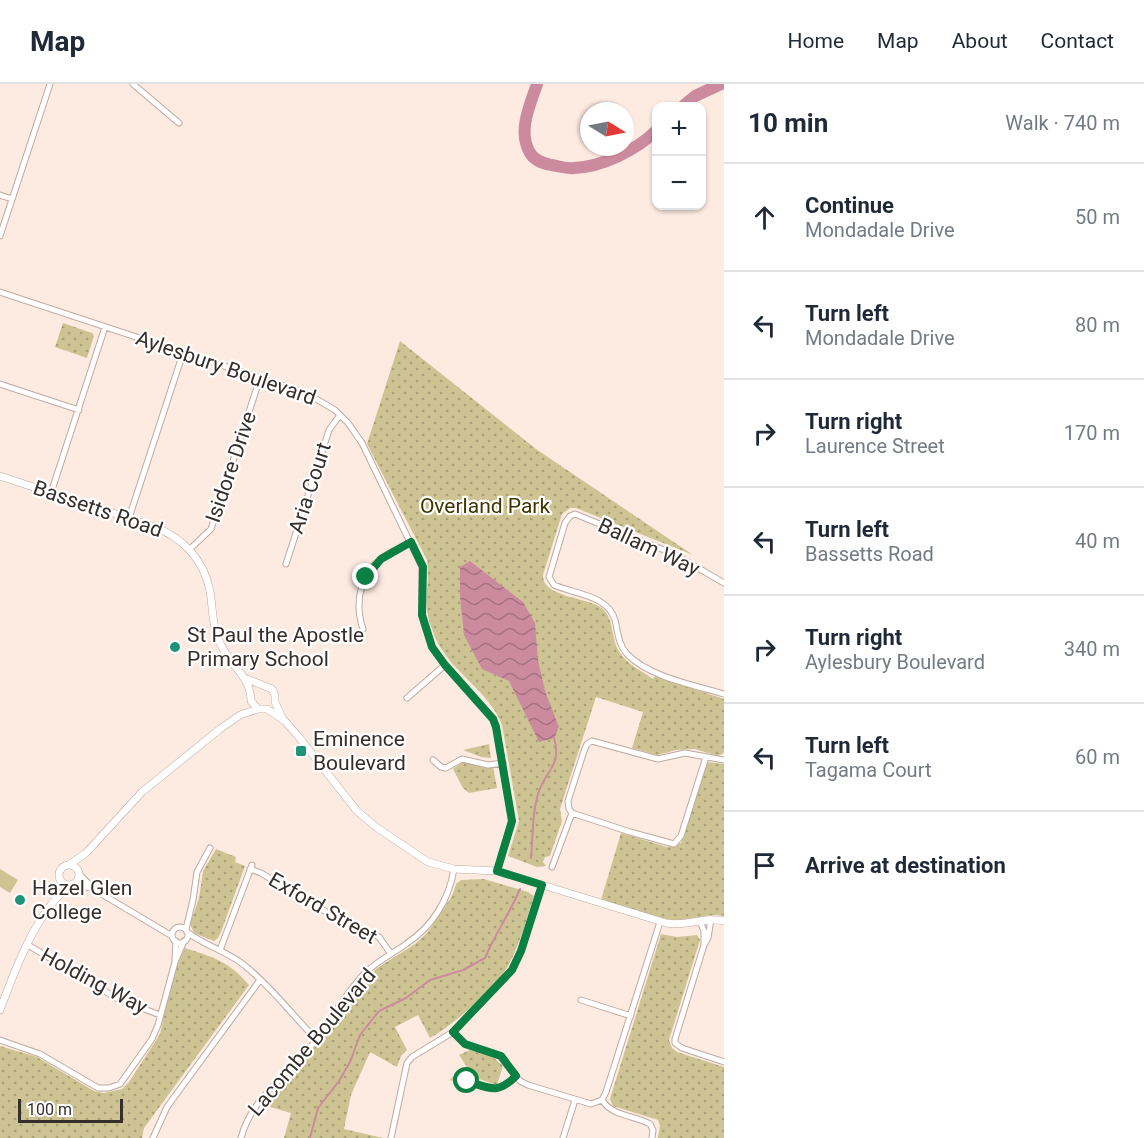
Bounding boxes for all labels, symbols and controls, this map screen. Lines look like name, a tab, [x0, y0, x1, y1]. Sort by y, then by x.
text: Map	[30, 25, 85, 58]
text: Home	[788, 29, 844, 53]
text: Map	[877, 29, 919, 53]
text: About	[952, 29, 1008, 53]
text: Contact	[1041, 29, 1114, 53]
north arrow	[580, 102, 634, 156]
map controls	[652, 102, 706, 210]
button: +	[652, 102, 706, 156]
text: 10 min	[748, 108, 828, 138]
text: Walk · 740 m	[1005, 111, 1120, 135]
button: −	[652, 156, 706, 210]
text: Continue	[805, 193, 894, 218]
icon: ahead	[748, 201, 781, 234]
text: 50 m	[1075, 205, 1120, 229]
text: Mondadale Drive	[805, 218, 955, 242]
text: Turn left	[805, 301, 889, 326]
icon: left	[748, 309, 781, 342]
text: 80 m	[1075, 313, 1120, 337]
street label: Aylesbury Boulevard	[133, 326, 319, 410]
text: Mondadale Drive	[805, 326, 955, 350]
street label: Isidore Drive	[201, 408, 261, 526]
text: Turn right	[805, 409, 902, 434]
icon: right	[748, 417, 781, 450]
text: 170 m	[1064, 421, 1120, 445]
text: Laurence Street	[805, 434, 945, 458]
street label: Aria Court	[284, 439, 336, 537]
street label: Bassetts Road	[30, 476, 166, 542]
park label: Overland Park	[420, 494, 550, 518]
street label: Ballam Way	[594, 513, 704, 581]
text: Turn left	[805, 517, 889, 542]
icon: left	[748, 525, 781, 558]
text: 40 m	[1075, 529, 1120, 553]
text: Bassetts Road	[805, 542, 934, 566]
route end	[352, 563, 378, 589]
place label: St Paul the Apostle Primary School	[187, 623, 364, 671]
text: Turn right	[805, 625, 902, 650]
icon: right	[748, 633, 781, 666]
text: 340 m	[1064, 637, 1120, 661]
marker: St Paul the Apostle Primary School	[168, 640, 182, 654]
text: Aylesbury Boulevard	[805, 650, 985, 674]
place label: Eminence Boulevard	[313, 727, 406, 775]
text: Turn left	[805, 733, 889, 758]
icon: left	[748, 741, 781, 774]
marker: Eminence Boulevard	[294, 744, 308, 758]
text: 60 m	[1075, 745, 1120, 769]
text: Tagama Court	[805, 758, 931, 782]
icon: arrive	[748, 849, 781, 882]
text: Arrive at destination	[805, 853, 1006, 878]
street label: Exford Street	[265, 867, 382, 949]
place label: Hazel Glen College	[32, 876, 132, 924]
marker: Hazel Glen College	[13, 893, 27, 907]
street label: Holding Way	[37, 943, 151, 1019]
street label: Lacombe Boulevard	[243, 963, 381, 1121]
route start	[453, 1067, 479, 1093]
scale bar	[18, 1096, 123, 1124]
text: 100 m	[27, 1100, 72, 1119]

